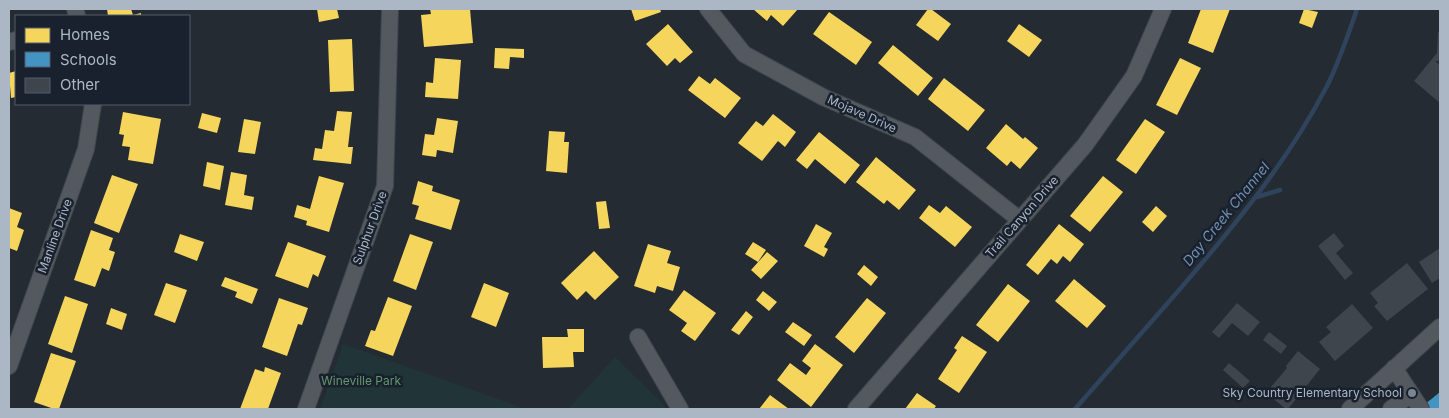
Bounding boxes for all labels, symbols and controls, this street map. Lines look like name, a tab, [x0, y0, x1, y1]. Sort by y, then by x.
legend	[15, 15, 190, 105]
text: Homes	[60, 25, 110, 44]
text: Schools	[60, 50, 117, 69]
text: Other	[60, 75, 100, 94]
street label: Mojave Drive	[825, 92, 899, 135]
water label: Day Creek Channel	[1179, 158, 1273, 269]
street label: Trail Canyon Drive	[982, 173, 1061, 261]
street label: Sulphur Drive	[349, 189, 390, 267]
street label: Manline Drive	[34, 197, 75, 275]
park label: Wineville Park	[321, 373, 401, 388]
place label: Sky Country Elementary School	[1222, 385, 1402, 400]
marker: Sky Country Elementary School	[1406, 387, 1418, 399]

